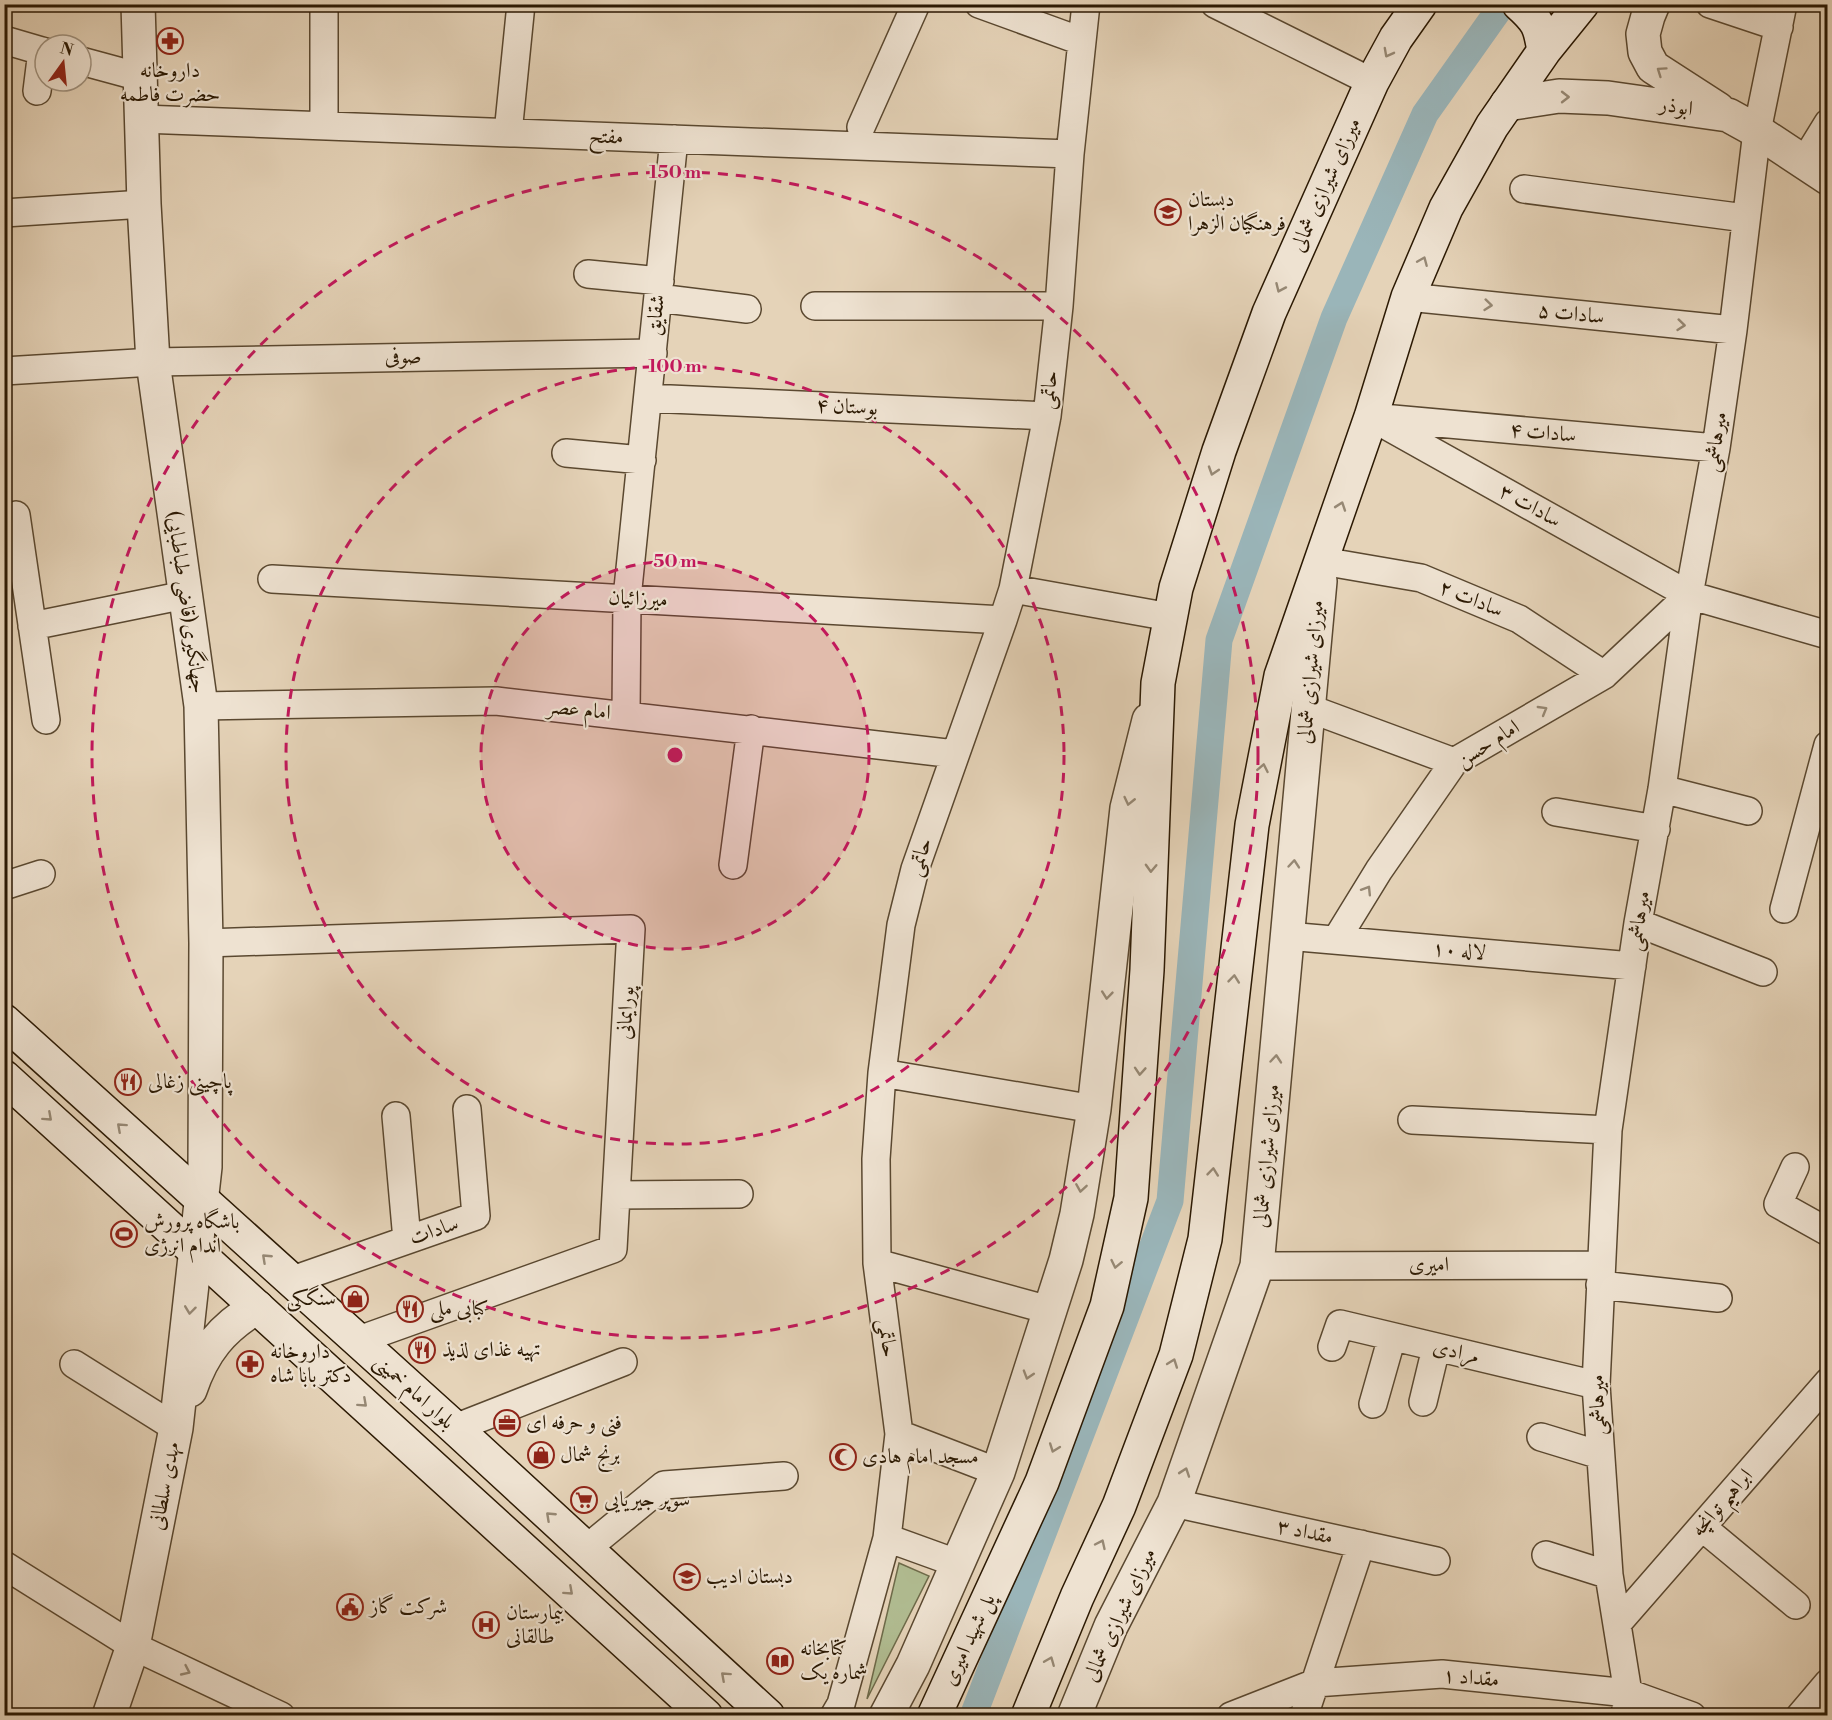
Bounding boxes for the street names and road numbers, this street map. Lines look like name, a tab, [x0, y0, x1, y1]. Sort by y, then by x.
street label: ابوذر	[1655, 91, 1695, 122]
street label: میرزای شیرازی شمالی	[1285, 114, 1367, 256]
street label: مفتح	[588, 123, 624, 156]
street label: شقایق	[641, 293, 671, 337]
street label: سادات ۵	[1536, 298, 1606, 330]
street label: صوفی	[384, 344, 422, 370]
street label: حاتمی	[1034, 369, 1064, 411]
street label: بوستان ۴	[815, 392, 879, 422]
street label: میرهاشمی	[1698, 410, 1734, 474]
street label: سادات ۴	[1509, 417, 1577, 449]
street label: سادات ۳	[1494, 478, 1566, 534]
street label: جهانگیری(قاضی طباطبایی)	[159, 509, 213, 695]
street label: سادات ۲	[1435, 574, 1507, 624]
street label: میرزائیان	[608, 584, 668, 614]
street label: میرزای شیرازی شمالی	[1292, 599, 1330, 745]
street label: امام عصر	[544, 694, 612, 730]
street label: امام حسن	[1451, 714, 1527, 777]
street label: حاتمی	[902, 834, 938, 880]
street label: میرهاشمی	[1621, 889, 1657, 953]
street label: لاله ۱۰	[1431, 936, 1487, 966]
street label: پورایمانی	[612, 985, 641, 1040]
street label: میرزای شیرازی شمالی	[1248, 1083, 1286, 1229]
street label: سادات	[406, 1211, 462, 1251]
street label: امیری	[1409, 1252, 1449, 1278]
street label: حاتمی	[871, 1317, 903, 1359]
street label: مرادی	[1430, 1334, 1482, 1371]
street label: بلوار امام خمینی	[365, 1349, 460, 1438]
street label: میرهاشمی	[1584, 1374, 1612, 1436]
street label: مهدی سلطانی	[144, 1440, 186, 1532]
street label: ابراهیم توانچه	[1685, 1464, 1764, 1547]
street label: مقداد ۳	[1275, 1513, 1335, 1551]
street label: میرزای شیرازی شمالی	[1078, 1544, 1162, 1686]
street label: پل شهید امیری	[936, 1589, 1003, 1690]
street label: مقداد ۱	[1442, 1663, 1500, 1693]

